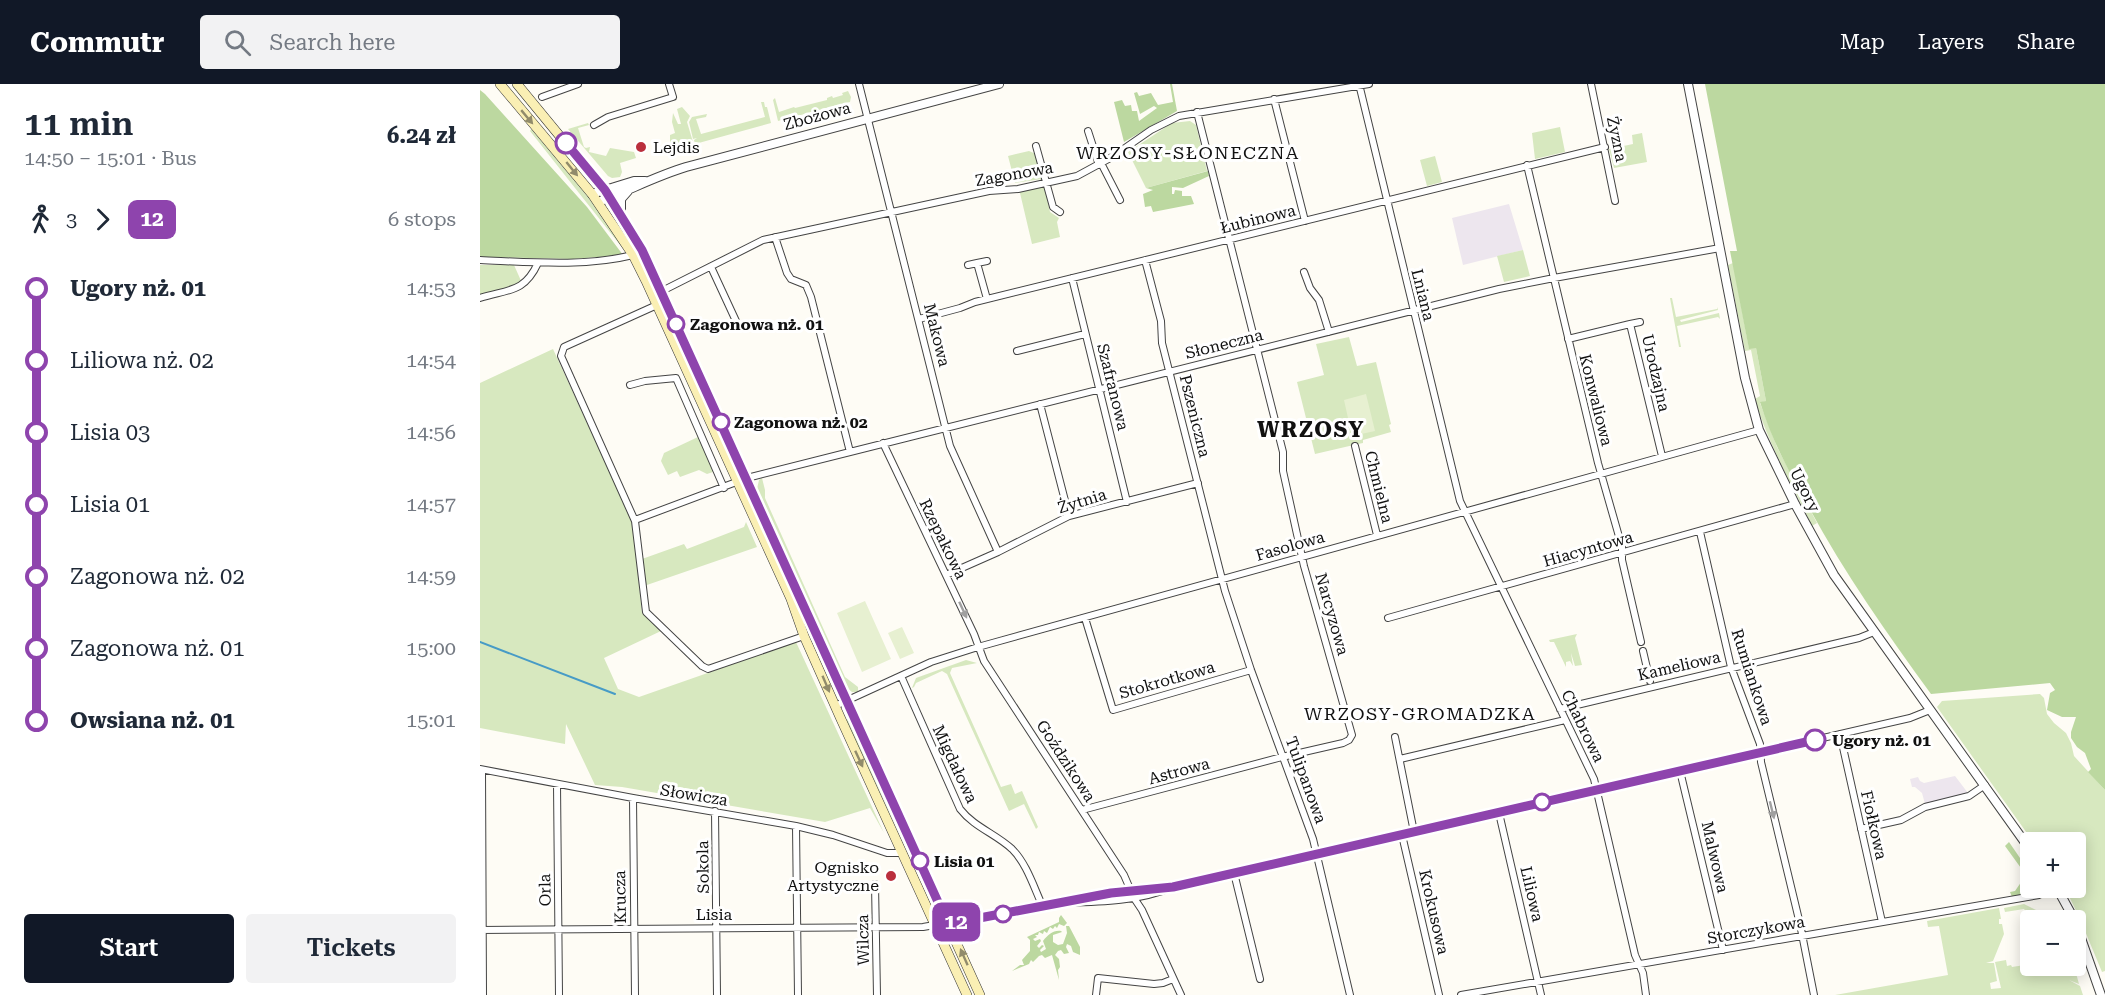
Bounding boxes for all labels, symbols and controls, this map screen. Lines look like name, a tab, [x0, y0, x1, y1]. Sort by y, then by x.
search box	[200, 15, 620, 69]
text: Commutr	[30, 26, 164, 59]
icon: search	[221, 26, 254, 59]
text: Search here	[269, 30, 395, 55]
text: Map	[1840, 30, 1885, 54]
text: Layers	[1918, 30, 1984, 54]
text: Share	[2017, 30, 2075, 54]
street label: Zbożowa	[781, 98, 853, 134]
text: 11 min	[24, 104, 133, 143]
one-way arrow	[521, 109, 534, 125]
street label: Żyzna	[1603, 115, 1631, 164]
text: 6.24 zł	[387, 123, 456, 148]
unlabelled marker	[555, 132, 577, 154]
place label: Lejdis	[653, 138, 700, 157]
marker: Lejdis	[634, 140, 648, 154]
district label: WRZOSY-SŁONECZNA	[1076, 142, 1300, 163]
text: 14:50 – 15:01 · Bus	[24, 146, 196, 170]
street label: Zagonowa	[974, 158, 1055, 190]
one-way arrow	[565, 161, 578, 177]
street label: Łubinowa	[1218, 200, 1298, 238]
icon: walk	[24, 203, 57, 236]
icon: forward	[86, 203, 119, 236]
text: 3	[66, 207, 77, 231]
text: 12	[140, 207, 164, 231]
text: 6 stops	[388, 207, 456, 231]
street label: Lniana	[1407, 267, 1439, 323]
text: Ugory nż. 01	[70, 276, 206, 301]
text: 14:53	[406, 276, 456, 300]
street label: Makowa	[920, 301, 954, 369]
marker: Zagonowa nż. 01	[667, 315, 685, 333]
place label: Zagonowa nż. 01	[690, 315, 824, 334]
street label: Słoneczna	[1183, 325, 1265, 363]
street label: Urodzajna	[1638, 332, 1674, 414]
street label: Szafranowa	[1093, 342, 1133, 433]
text: Liliowa nż. 02	[70, 348, 214, 373]
text: 14:54	[406, 348, 456, 372]
street label: Konwaliowa	[1575, 352, 1617, 448]
street label: Pszeniczna	[1176, 373, 1215, 460]
marker: Zagonowa nż. 02	[712, 413, 730, 431]
place label: Zagonowa nż. 02	[734, 413, 868, 432]
district label: WRZOSY	[1257, 417, 1365, 442]
text: Lisia 03	[70, 420, 150, 445]
text: 14:56	[406, 420, 456, 444]
street label: Chmielna	[1361, 449, 1397, 526]
street label: Ugory	[1786, 465, 1824, 516]
street label: Żytnia	[1055, 485, 1109, 517]
text: Lisia 01	[70, 492, 150, 517]
text: 14:57	[406, 492, 456, 516]
street label: Rzepakowa	[915, 496, 971, 583]
street label: Fasolowa	[1253, 527, 1327, 565]
street label: Hiacyntowa	[1541, 527, 1635, 571]
text: Zagonowa nż. 02	[70, 564, 245, 589]
text: 14:59	[406, 564, 456, 588]
street label: Narcyzowa	[1311, 571, 1353, 658]
one-way arrow	[958, 602, 967, 619]
street label: Rumiankowa	[1728, 626, 1777, 728]
text: Zagonowa nż. 01	[70, 636, 245, 661]
text: 15:00	[406, 636, 456, 660]
street label: Kameliowa	[1636, 647, 1723, 685]
street label: Stokrotkowa	[1117, 657, 1217, 703]
one-way arrow	[821, 675, 831, 693]
street label: Chabrowa	[1557, 687, 1609, 766]
district label: WRZOSY-GROMADZKA	[1304, 703, 1536, 724]
text: Owsiana nż. 01	[70, 708, 235, 733]
text: 15:01	[406, 708, 456, 732]
street label: Goździkowa	[1032, 716, 1100, 806]
street label: Migdałowa	[929, 722, 982, 806]
marker: Ugory nż. 01	[1804, 729, 1826, 751]
place label: Ugory nż. 01	[1832, 731, 1931, 750]
street label: Tulipanowa	[1282, 734, 1331, 826]
one-way arrow	[855, 751, 864, 768]
street label: Astrowa	[1146, 754, 1212, 788]
street label: Słowicza	[659, 780, 729, 810]
street label: Fiołkowa	[1857, 789, 1891, 862]
unlabelled marker	[1533, 793, 1551, 811]
one-way arrow	[1768, 801, 1778, 819]
street label: Malwowa	[1698, 819, 1733, 895]
map controls	[2020, 832, 2086, 976]
button: +	[2020, 832, 2086, 898]
street label: Sokola	[693, 840, 713, 894]
marker: Lisia 01	[911, 852, 929, 870]
place label: Lisia 01	[934, 852, 995, 871]
place label: Ognisko Artystyczne	[787, 858, 879, 895]
street label: Liliowa	[1516, 864, 1548, 924]
street label: Krokusowa	[1415, 868, 1453, 957]
marker: Ognisko Artystyczne	[884, 869, 898, 883]
street label: Krucza	[610, 870, 630, 924]
street label: Orla	[535, 873, 555, 907]
line badge: 12	[929, 902, 983, 942]
street label: Lisia	[696, 905, 733, 924]
unlabelled marker	[994, 905, 1012, 923]
text: 12	[944, 910, 968, 934]
button: −	[2020, 910, 2086, 976]
street label: Storczykowa	[1706, 912, 1807, 948]
button: Start	[24, 914, 234, 983]
button: Tickets	[246, 914, 456, 983]
street label: Wilcza	[853, 914, 873, 966]
one-way arrow	[959, 949, 968, 966]

